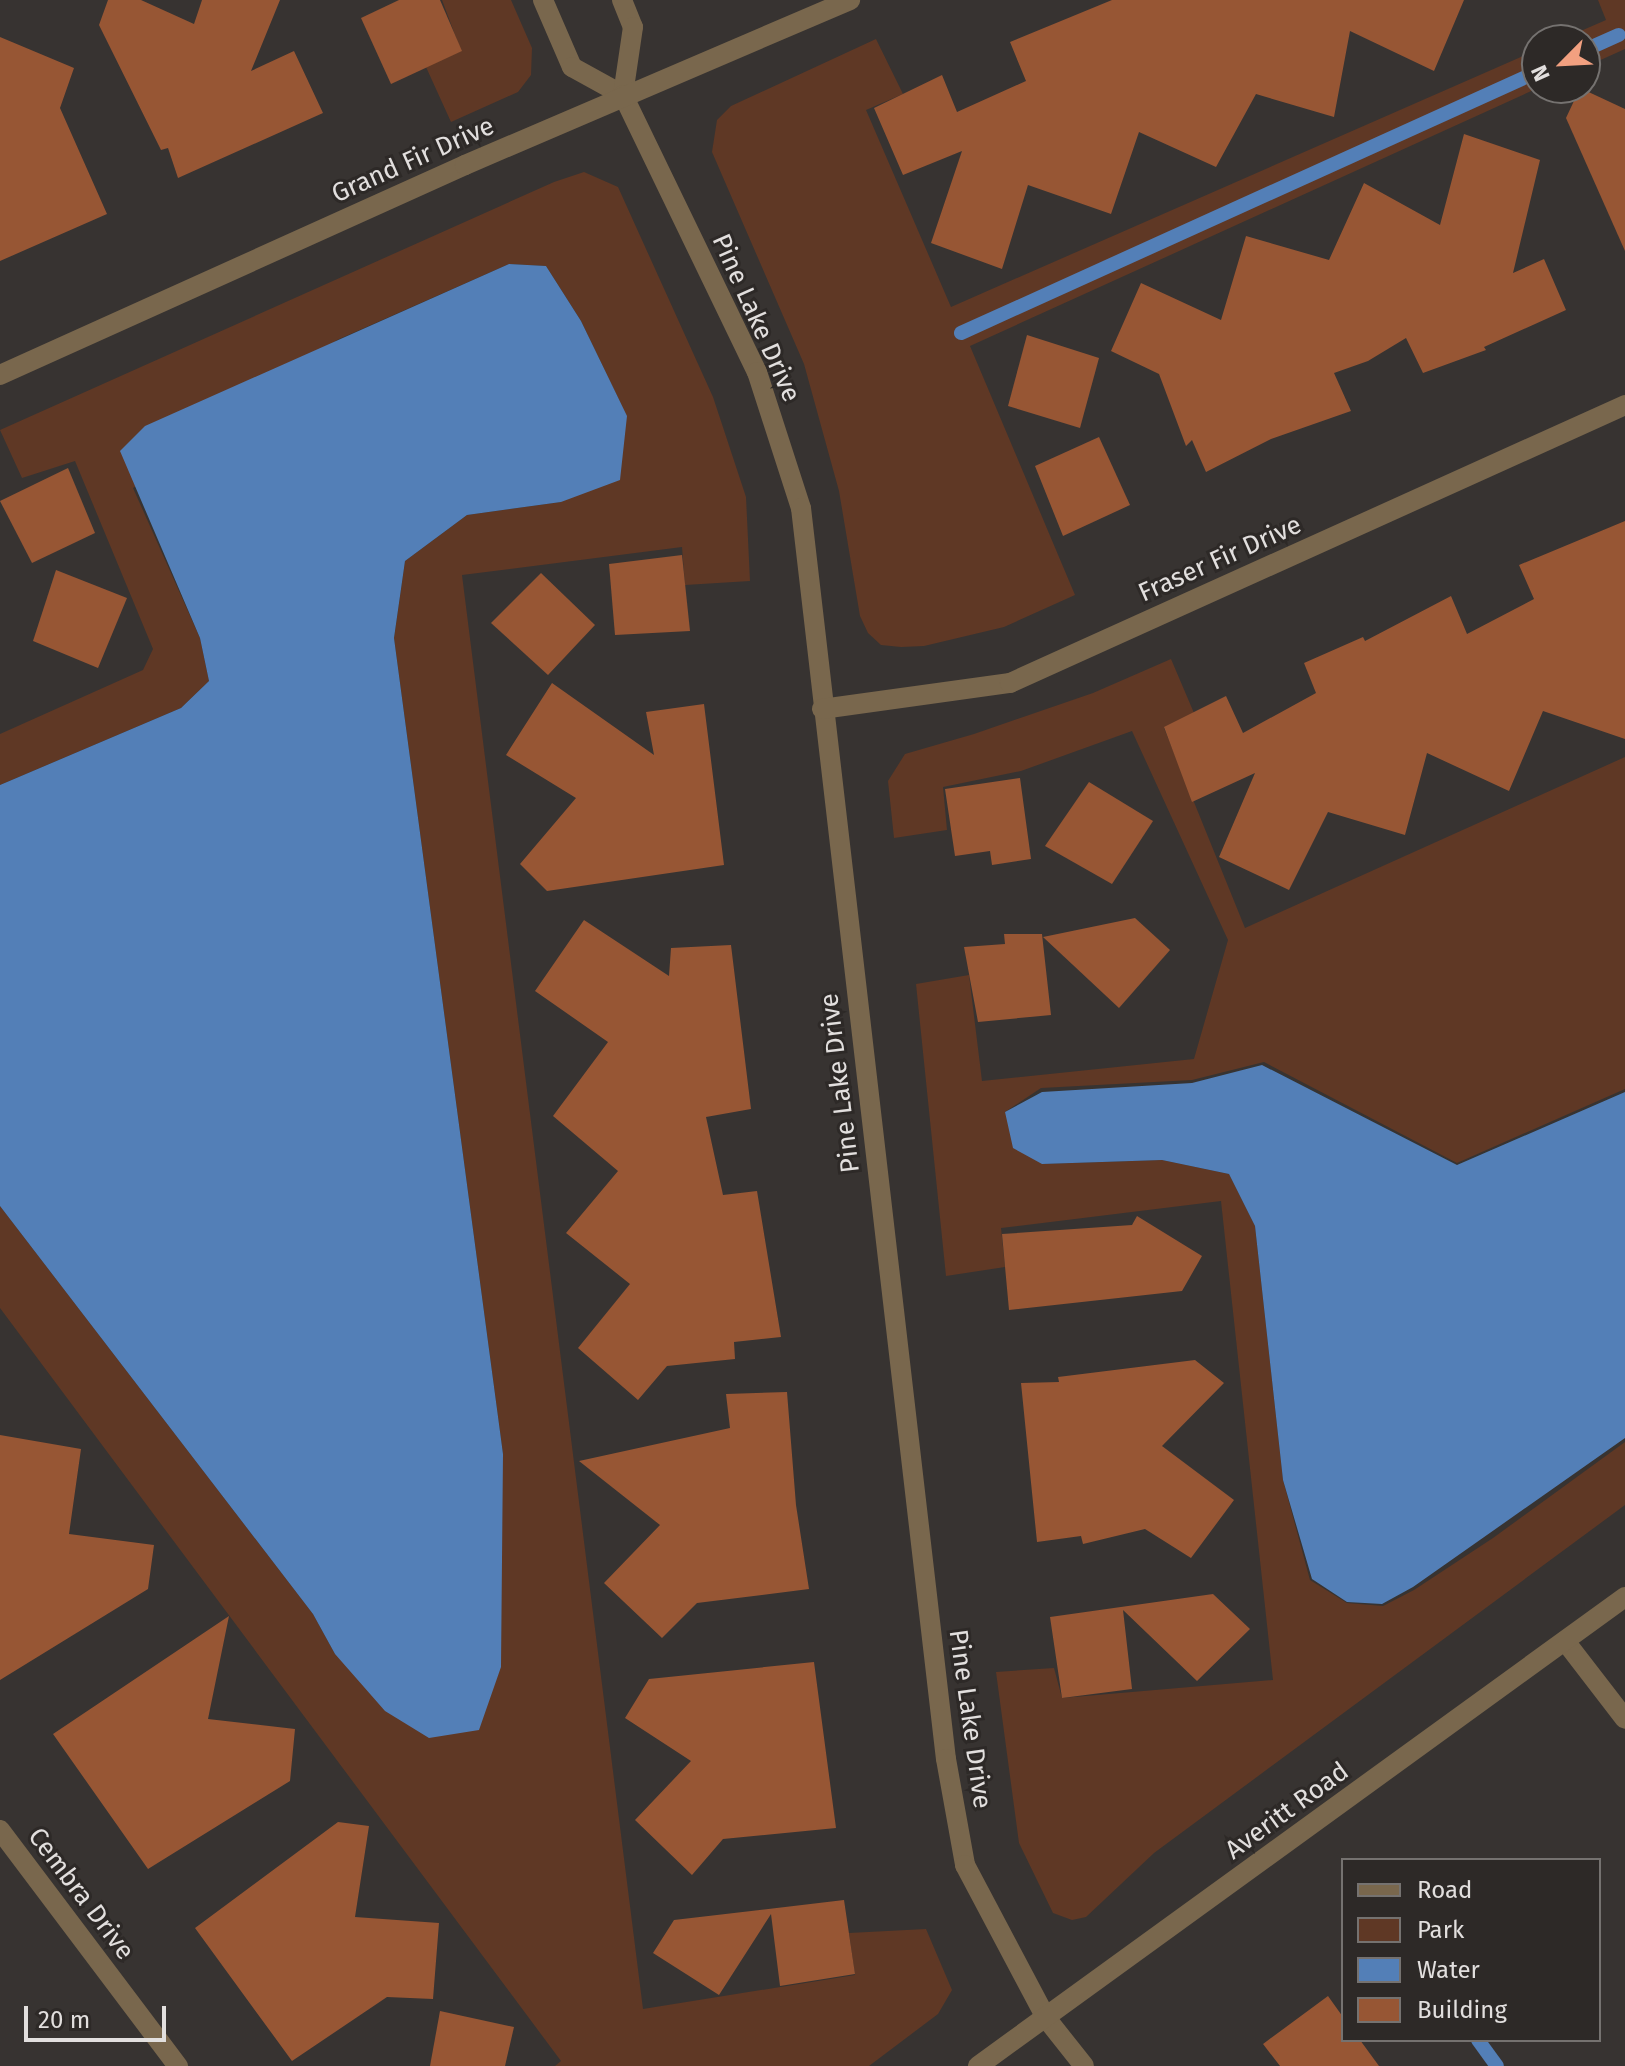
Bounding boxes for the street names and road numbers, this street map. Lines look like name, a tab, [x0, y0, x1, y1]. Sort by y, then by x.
street label: Grand Fir Drive	[327, 110, 499, 210]
street label: Pine Lake Drive	[705, 229, 807, 407]
street label: Fraser Fir Drive	[1134, 509, 1306, 609]
street label: Pine Lake Drive	[814, 991, 866, 1175]
street label: Pine Lake Drive	[942, 1627, 998, 1811]
street label: Averitt Road	[1219, 1756, 1355, 1866]
street label: Cembra Drive	[21, 1822, 141, 1966]

